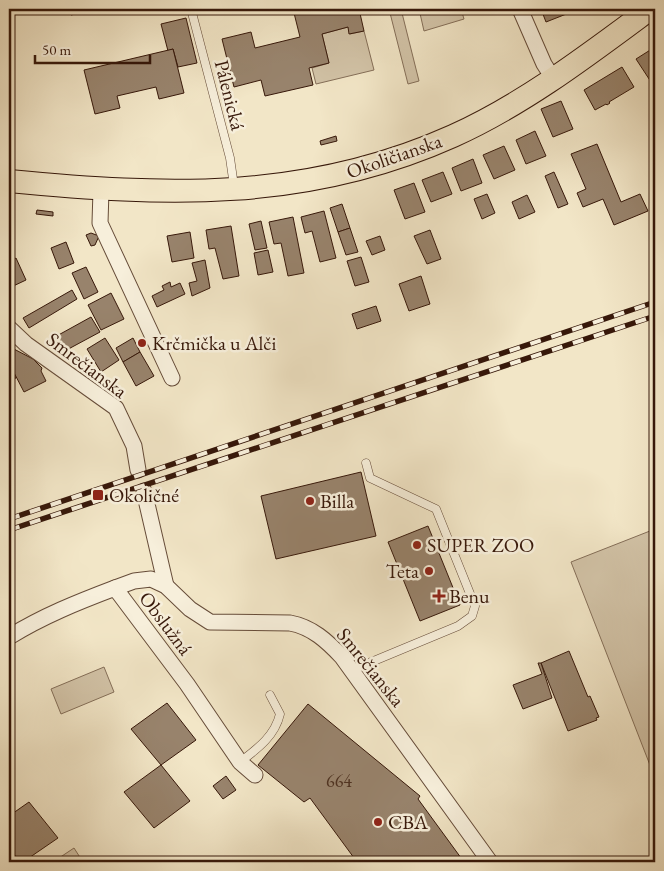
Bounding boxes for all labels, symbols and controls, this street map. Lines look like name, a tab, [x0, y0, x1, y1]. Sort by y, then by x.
scale bar	[35, 32, 150, 64]
text: 50 m	[42, 40, 71, 59]
street label: Pálenická	[209, 57, 251, 133]
street label: Okoličianska	[343, 128, 445, 184]
street label: Smrečianska	[41, 326, 133, 404]
place label: Krčmička u Alči	[152, 330, 276, 356]
marker: Krčmička u Alči	[136, 337, 148, 349]
place label: Okoličné	[109, 482, 179, 508]
marker: Okoličné	[91, 488, 105, 502]
place label: Billa	[320, 488, 354, 514]
marker: Billa	[304, 495, 316, 507]
place label: SUPER ZOO	[427, 532, 534, 558]
marker: SUPER ZOO	[411, 539, 423, 551]
place label: Teta	[386, 558, 419, 584]
marker: Teta	[423, 565, 435, 577]
place label: Benu	[449, 583, 490, 609]
street label: Obslužná	[134, 586, 198, 660]
marker: Benu	[433, 590, 445, 602]
street label: Smrečianska	[331, 622, 411, 712]
house number: 664	[326, 769, 352, 792]
place label: CBA	[388, 809, 428, 835]
marker: CBA	[372, 816, 384, 828]

